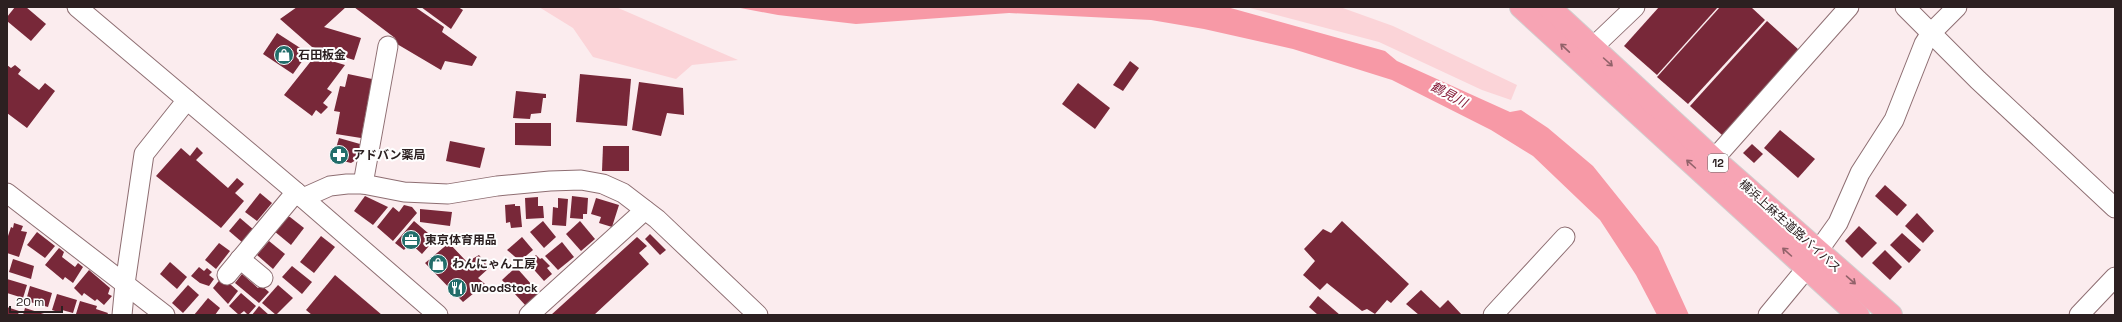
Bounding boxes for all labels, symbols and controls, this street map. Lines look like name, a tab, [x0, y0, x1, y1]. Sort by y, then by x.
one-way arrow	[1560, 43, 1570, 52]
shop icon: 石田板金	[273, 44, 295, 66]
place label: 石田板金	[298, 47, 346, 63]
one-way arrow	[1603, 58, 1613, 67]
water label: 鶴見川	[1428, 78, 1472, 112]
pharmacy icon: アドバン薬局	[328, 144, 350, 166]
place label: アドバン薬局	[353, 147, 426, 163]
road number: 12	[1708, 154, 1728, 172]
one-way arrow	[1686, 159, 1696, 169]
street label: 横浜上麻生道路バイパス	[1736, 176, 1844, 276]
office icon: 東京体育用品	[400, 229, 422, 251]
place label: 東京体育用品	[425, 232, 497, 248]
one-way arrow	[1782, 247, 1792, 257]
shop icon: わんにゃん工房	[427, 253, 449, 275]
place label: わんにゃん工房	[452, 256, 536, 272]
one-way arrow	[1846, 275, 1856, 285]
restaurant icon: WoodStock	[446, 277, 468, 299]
place label: WoodStock	[471, 280, 538, 296]
scale bar	[10, 288, 62, 314]
text: 20 m	[16, 294, 44, 310]

